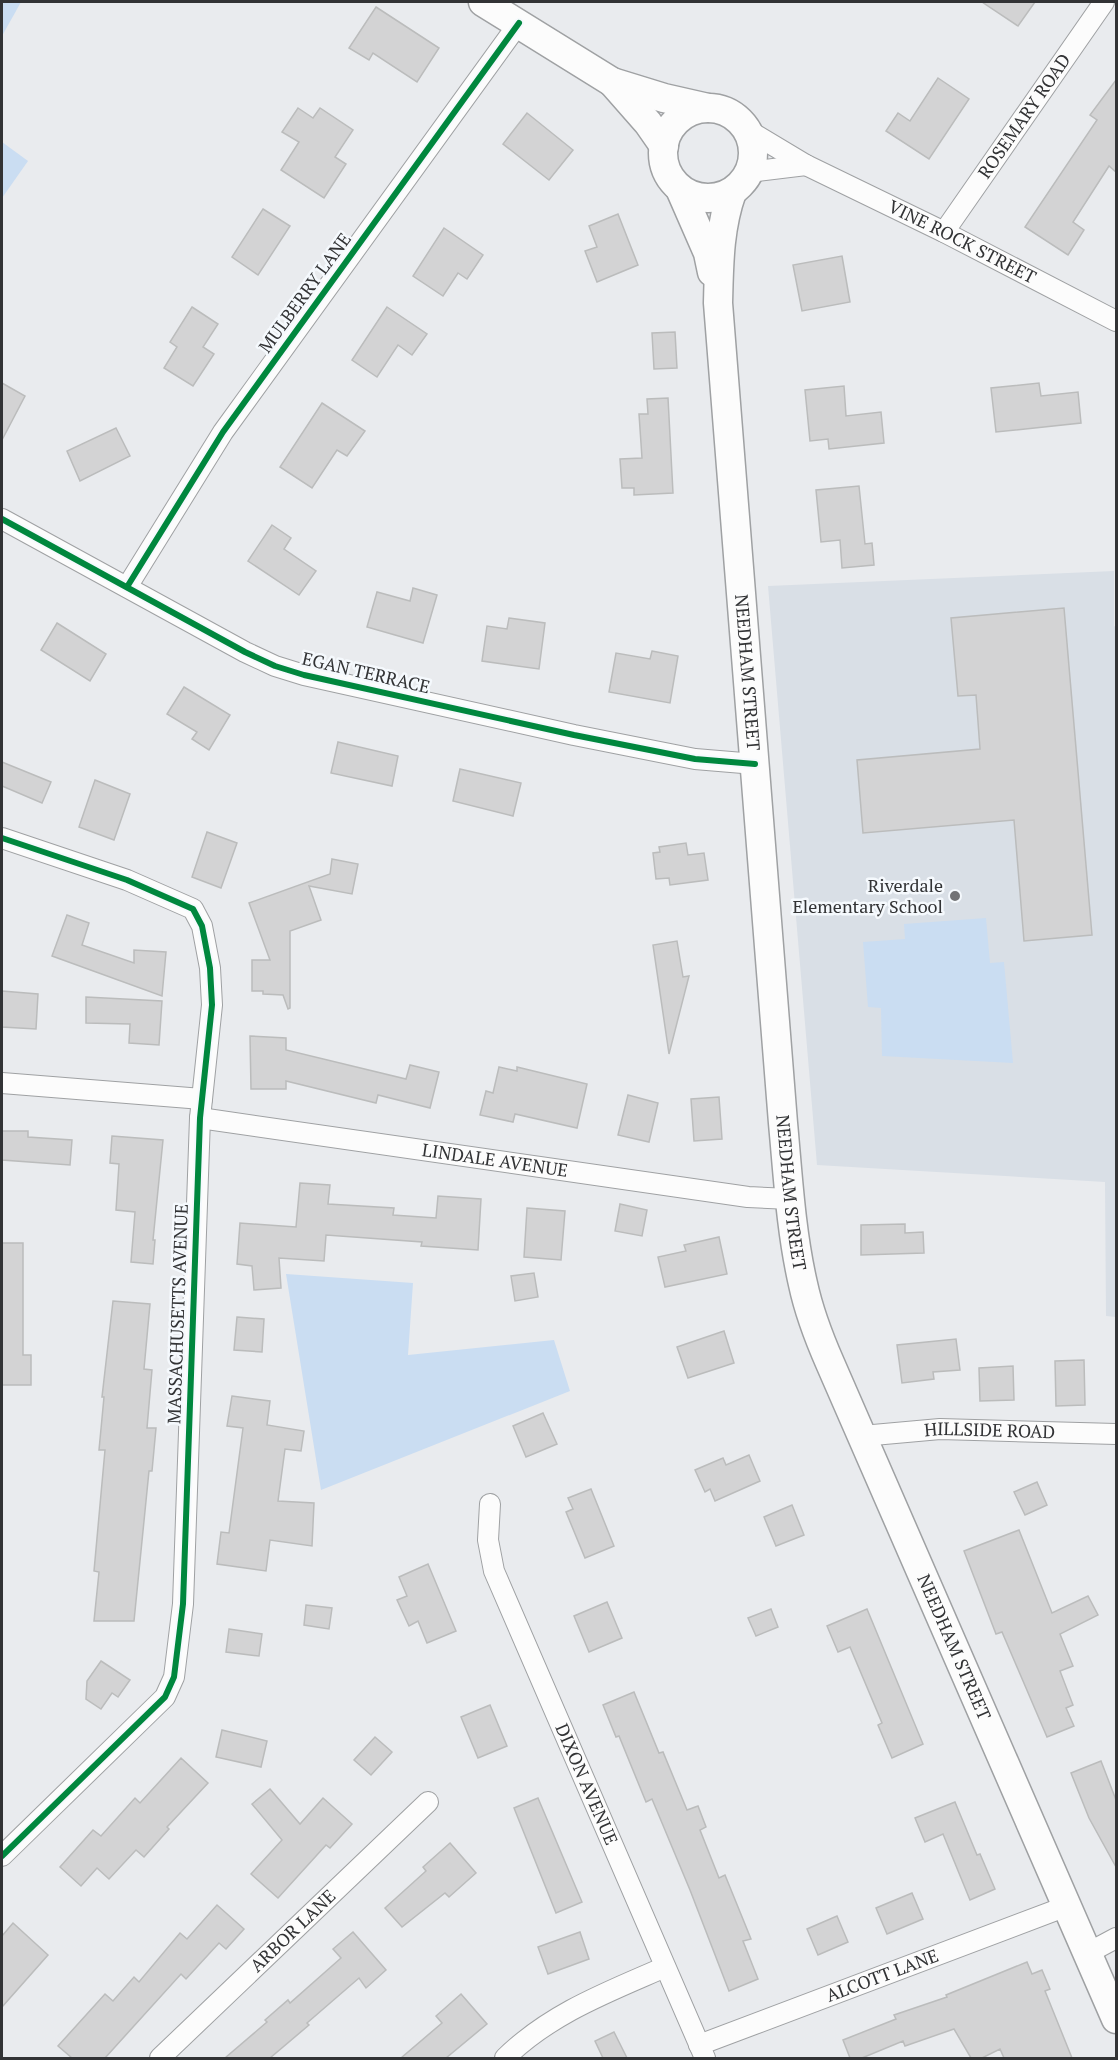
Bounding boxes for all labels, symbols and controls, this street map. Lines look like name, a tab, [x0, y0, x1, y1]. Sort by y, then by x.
street label: ROSEMARY ROAD	[972, 49, 1076, 183]
street label: VINE ROCK STREET	[884, 194, 1041, 289]
street label: MULBERRY LANE	[253, 228, 356, 357]
street label: NEEDHAM STREET	[730, 593, 766, 751]
street label: EGAN TERRACE	[300, 646, 433, 698]
place label: Riverdale Elementary School	[792, 873, 943, 918]
marker: Riverdale Elementary School	[948, 889, 962, 903]
street label: NEEDHAM STREET	[771, 1114, 813, 1272]
street label: LINDALE AVENUE	[421, 1137, 570, 1182]
street label: MASSACHUSETTS AVENUE	[161, 1203, 193, 1425]
street label: HILLSIDE ROAD	[923, 1416, 1056, 1443]
street label: NEEDHAM STREET	[913, 1570, 997, 1723]
street label: DIXON AVENUE	[550, 1719, 624, 1848]
street label: ARBOR LANE	[244, 1884, 340, 1977]
street label: ALCOTT LANE	[822, 1943, 942, 2007]

